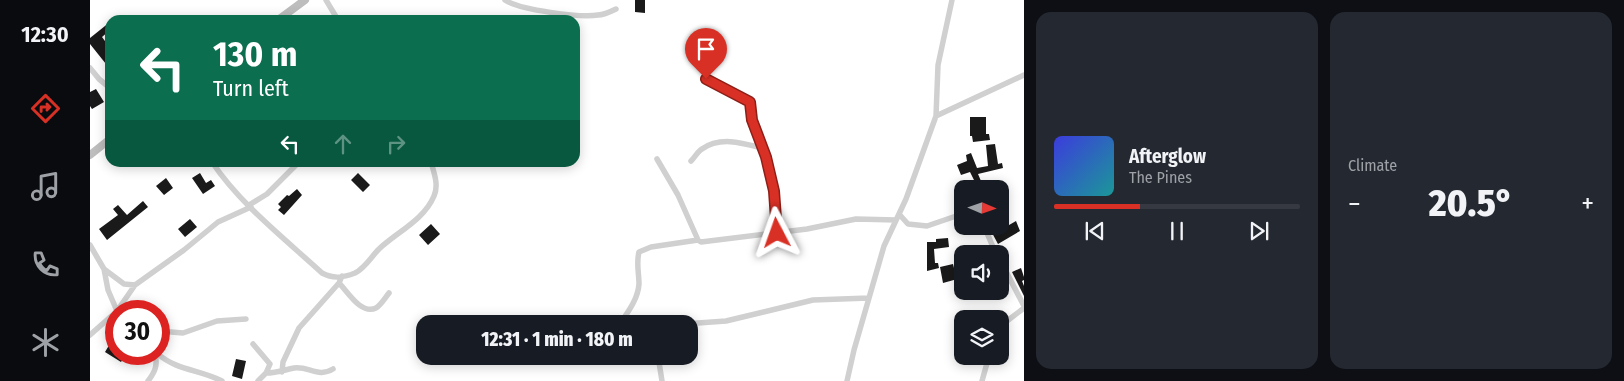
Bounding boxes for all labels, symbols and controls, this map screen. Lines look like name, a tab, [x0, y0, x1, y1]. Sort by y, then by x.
text: 12:30	[21, 21, 69, 48]
pin	[685, 28, 727, 79]
text: 130 m	[213, 33, 297, 75]
icon: left	[130, 35, 195, 100]
icon: arrive	[692, 35, 720, 63]
text: Turn left	[213, 75, 289, 102]
icon: directions	[28, 91, 63, 126]
icon: left	[276, 130, 304, 158]
icon: ahead	[329, 130, 357, 158]
icon: right	[382, 130, 410, 158]
text: Afterglow	[1129, 145, 1206, 168]
text: Climate	[1348, 156, 1397, 175]
text: The Pines	[1129, 168, 1192, 187]
icon: music	[28, 169, 63, 204]
north arrow	[954, 180, 1009, 235]
map controls	[954, 180, 1009, 365]
text: 20.5°	[1429, 180, 1513, 226]
text: −	[1348, 187, 1361, 220]
text: +	[1581, 187, 1594, 220]
position arrow	[750, 206, 802, 258]
icon: previous	[1081, 217, 1109, 245]
icon: pause	[1163, 217, 1191, 245]
icon: next	[1245, 217, 1273, 245]
button: sound	[954, 245, 1009, 300]
icon: phone	[28, 247, 63, 282]
speed limit sign: 30	[105, 300, 170, 365]
button: layers	[954, 310, 1009, 365]
icon: climate	[28, 325, 63, 360]
text: 12:31 · 1 min · 180 m	[481, 328, 633, 351]

